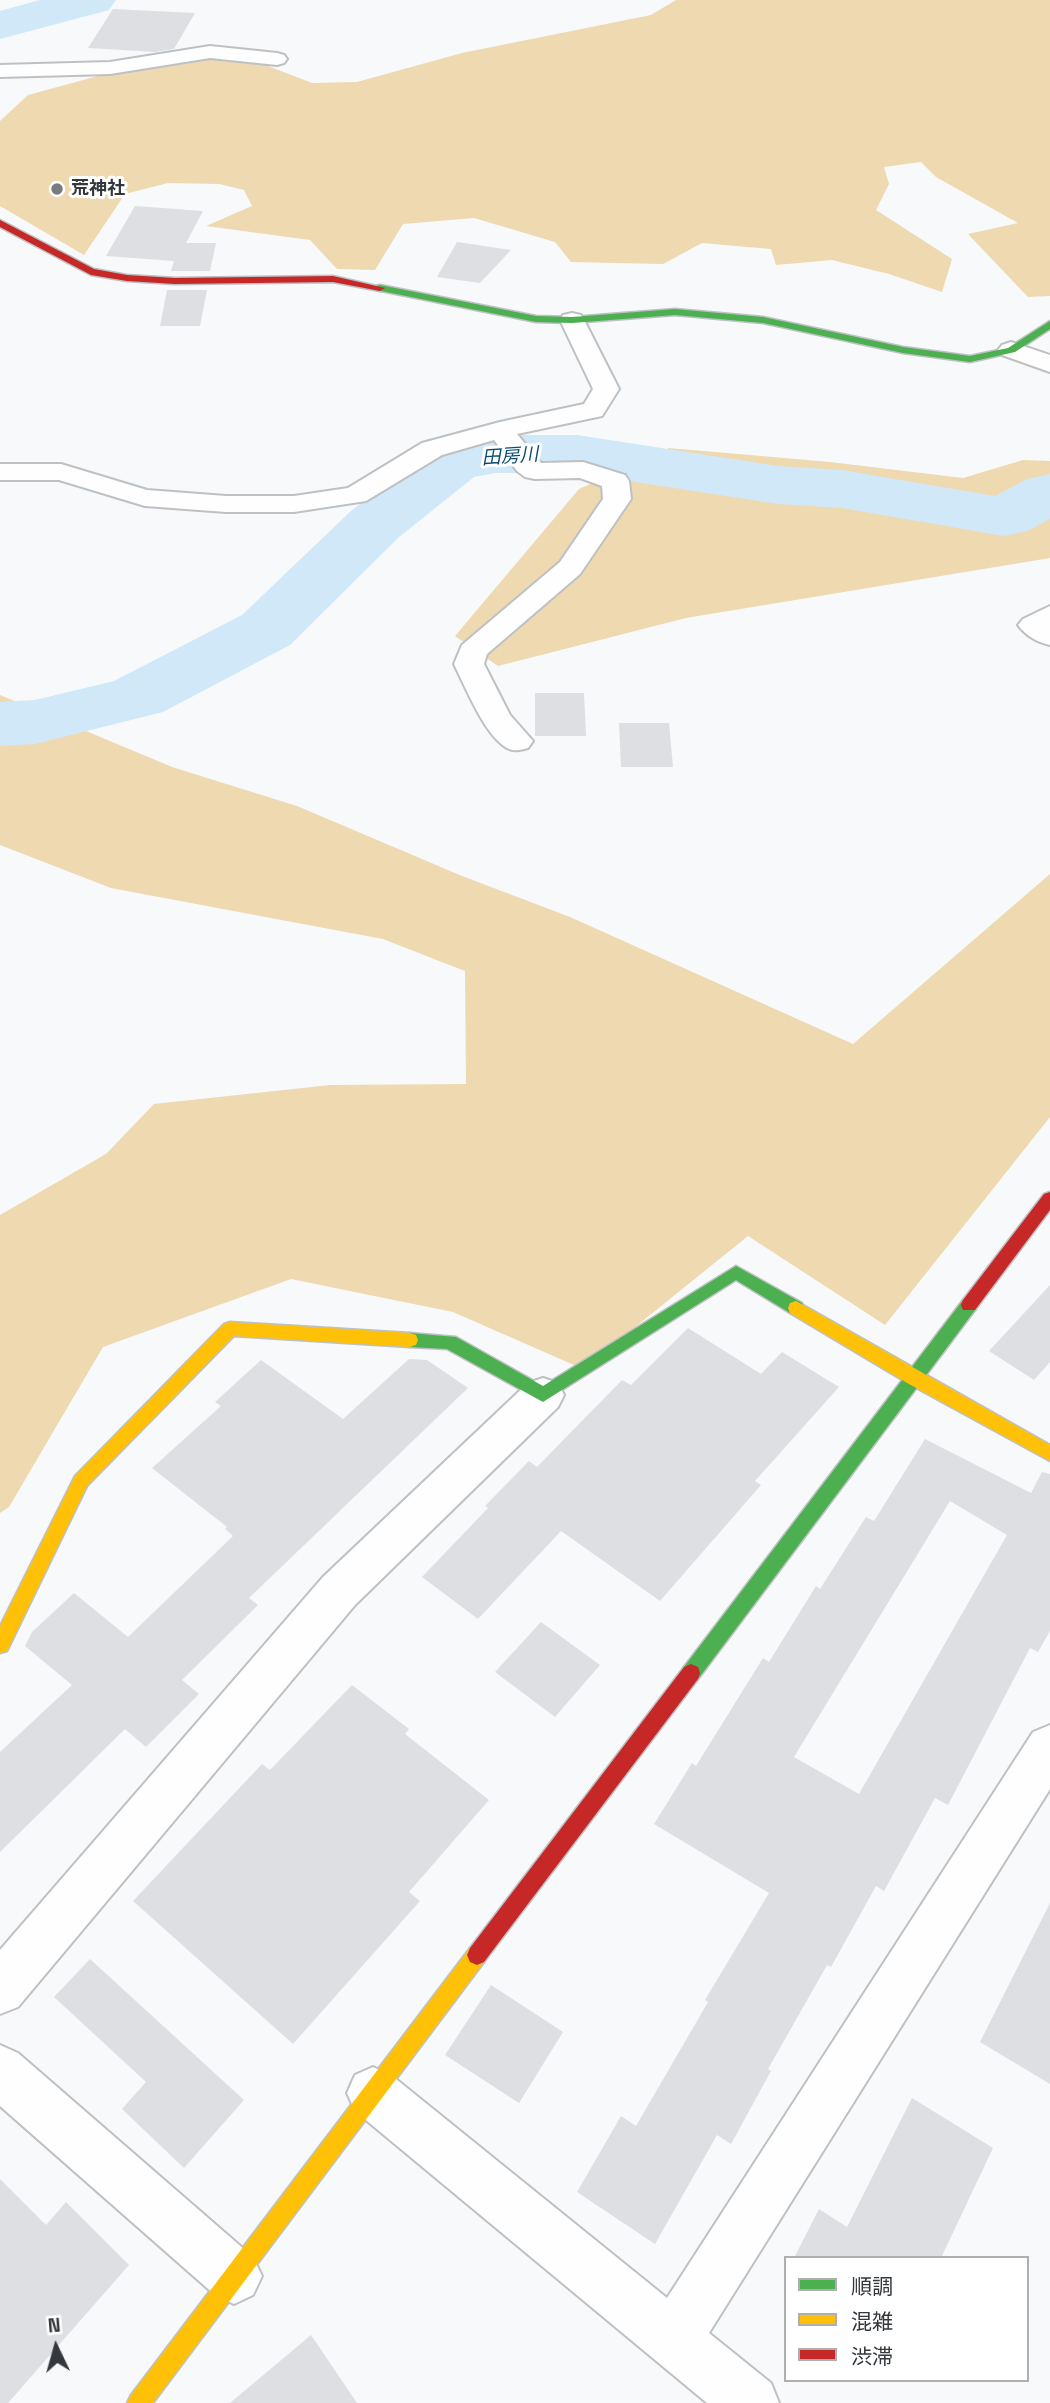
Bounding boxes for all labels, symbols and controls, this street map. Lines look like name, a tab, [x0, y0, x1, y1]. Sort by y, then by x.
place label: 荒神社	[71, 178, 125, 200]
marker: 荒神社	[49, 181, 65, 197]
water label: 田房川	[481, 444, 539, 470]
legend	[784, 2256, 1029, 2382]
text: 順調	[851, 2273, 893, 2300]
text: 混雑	[851, 2308, 893, 2335]
north arrow	[21, 2312, 91, 2382]
text: N	[47, 2313, 62, 2339]
text: 渋滞	[851, 2343, 893, 2370]

